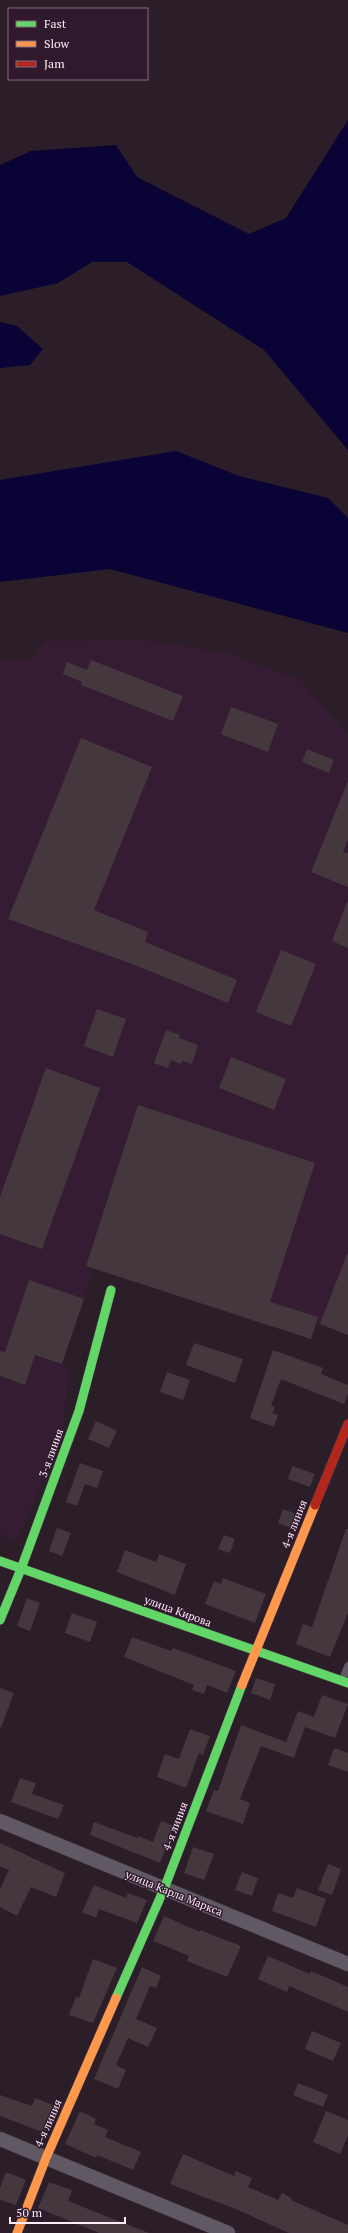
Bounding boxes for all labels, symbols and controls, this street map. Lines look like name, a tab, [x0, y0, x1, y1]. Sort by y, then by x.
legend	[8, 8, 148, 80]
text: Fast	[44, 16, 67, 31]
text: Slow	[44, 36, 70, 51]
text: Jam	[44, 56, 65, 71]
street label: 3-я линия	[36, 1427, 66, 1479]
street label: 4-я линия	[278, 1498, 310, 1550]
street label: улица Кирова	[142, 1592, 214, 1630]
street label: 4-я линия	[159, 1800, 191, 1852]
street label: улица Карла Маркса	[122, 1867, 225, 1919]
street label: 4-я линия	[31, 2097, 65, 2149]
scale bar	[10, 2199, 125, 2225]
text: 50 m	[16, 2205, 43, 2220]

